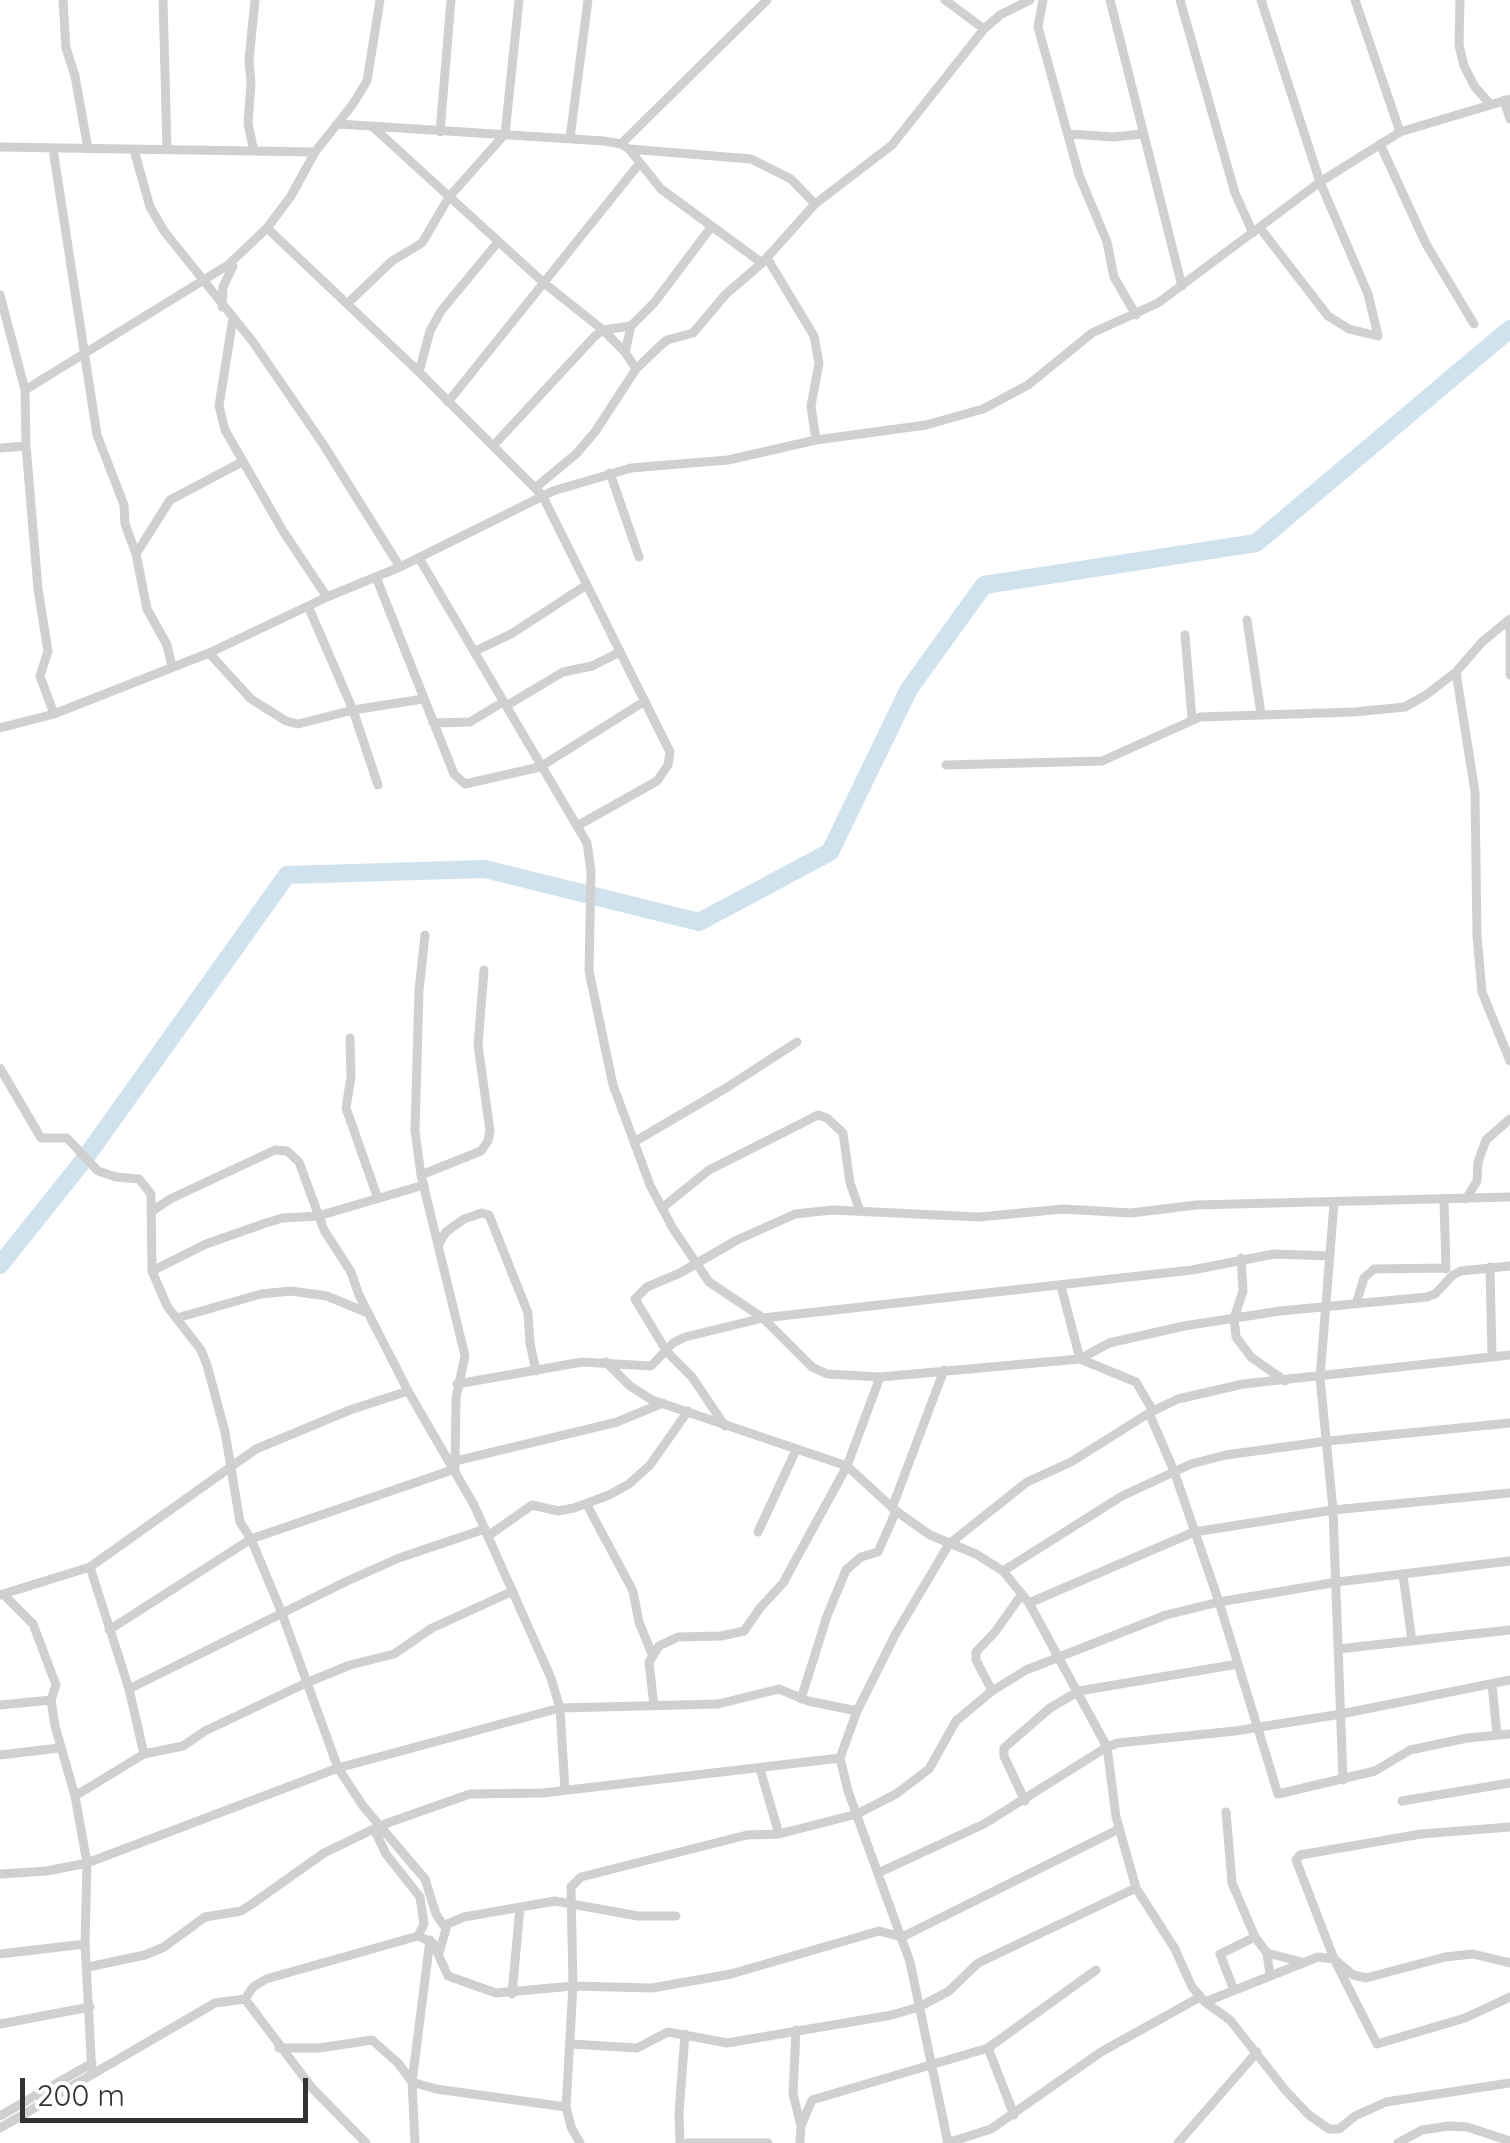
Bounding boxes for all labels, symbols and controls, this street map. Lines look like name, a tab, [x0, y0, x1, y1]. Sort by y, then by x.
scale bar	[25, 2058, 312, 2120]
text: 200 m	[37, 2076, 125, 2114]

